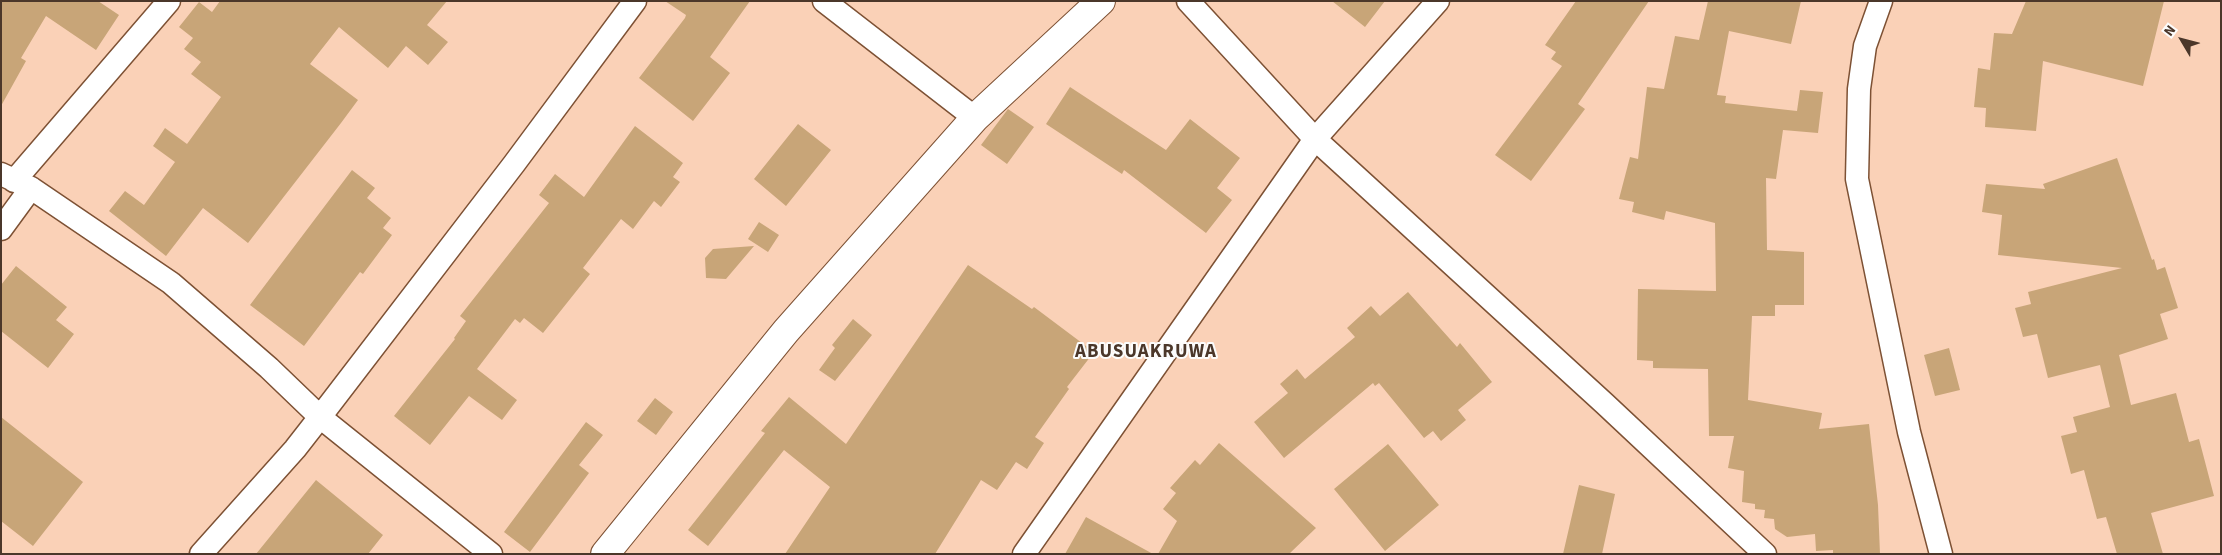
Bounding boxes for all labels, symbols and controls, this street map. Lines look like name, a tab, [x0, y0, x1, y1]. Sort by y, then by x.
north arrow	[2157, 15, 2207, 65]
text: N	[2159, 21, 2181, 41]
district label: ABUSUAKRUWA	[1074, 342, 1218, 364]

